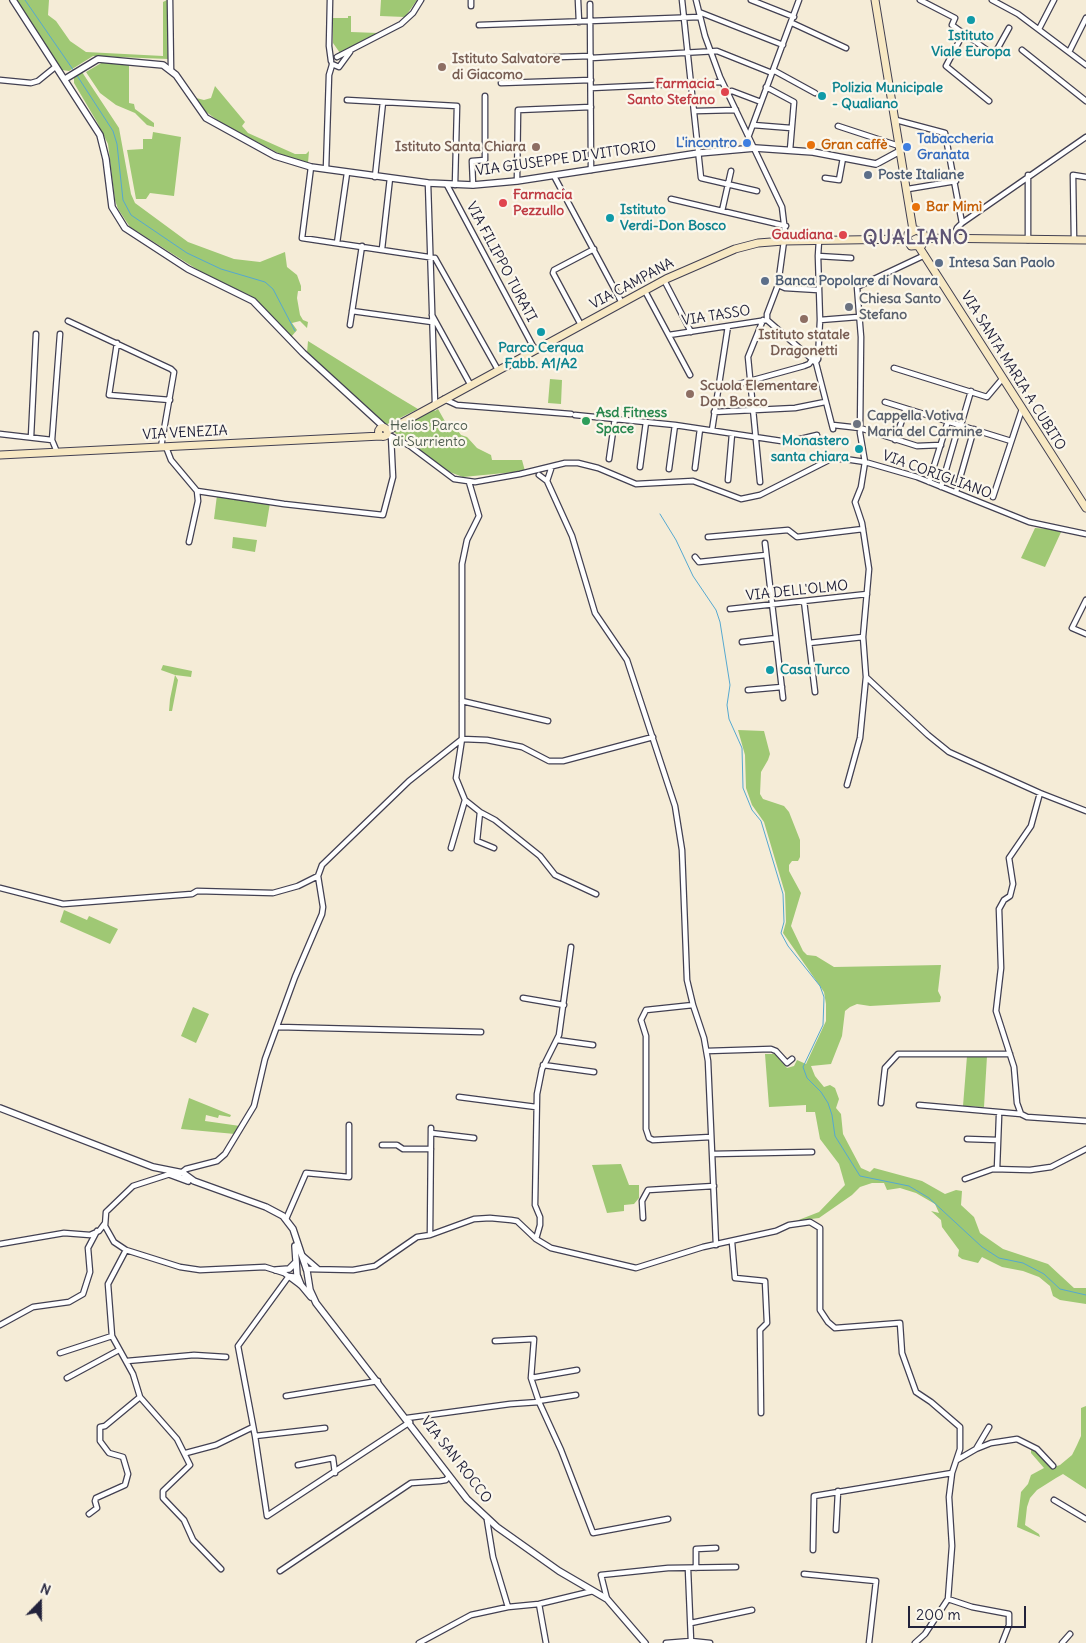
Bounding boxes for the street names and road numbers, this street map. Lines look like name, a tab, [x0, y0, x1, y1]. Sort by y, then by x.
street label: VIA GIUSEPPE DI VITTORIO	[475, 138, 657, 180]
street label: VIA FILIPPO TURATI	[462, 199, 540, 325]
street label: VIA CAMPANA	[587, 255, 677, 313]
street label: VIA SANTA MARIA A CUBITO	[957, 288, 1069, 454]
street label: VIA TASSO	[680, 302, 752, 330]
street label: VIA VENEZIA	[142, 422, 228, 444]
street label: VIA CORIGLIANO	[880, 447, 994, 503]
street label: VIA DELL'OLMO	[745, 577, 849, 605]
street label: VIA SAN ROCCO	[417, 1413, 495, 1507]

